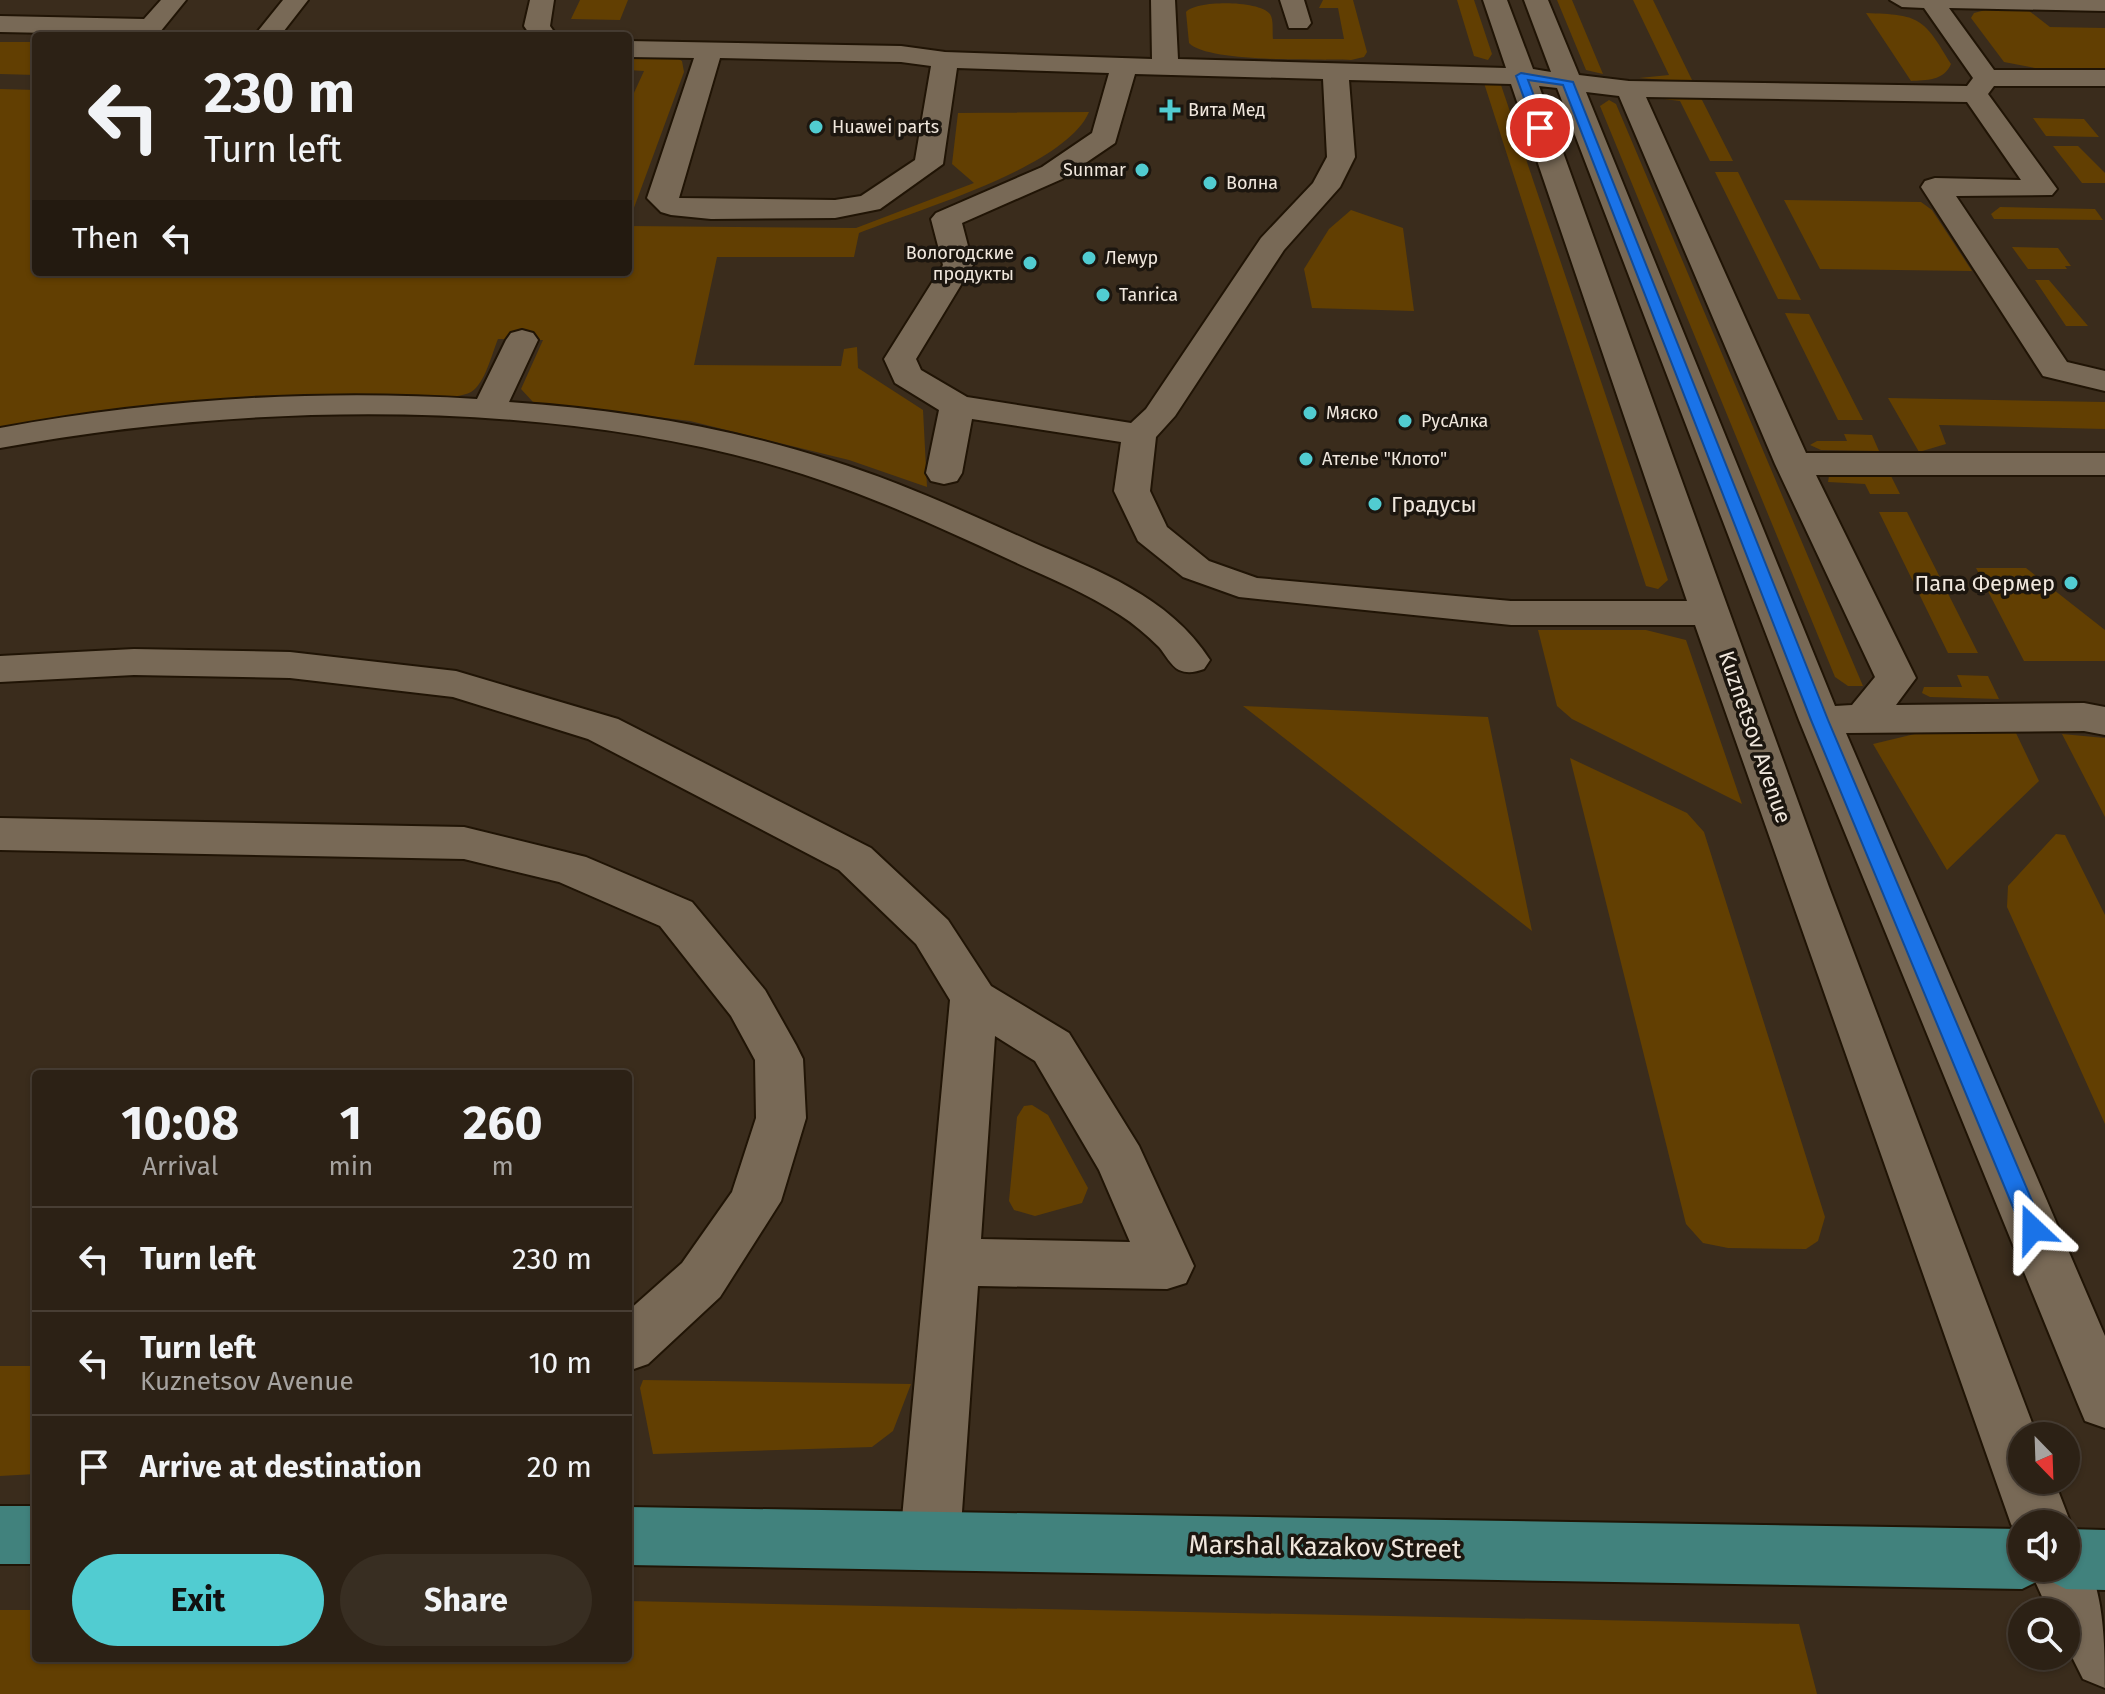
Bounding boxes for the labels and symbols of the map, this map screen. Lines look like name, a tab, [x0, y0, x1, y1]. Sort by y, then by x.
pin	[1506, 94, 1574, 162]
marker: Вита Мед	[1159, 99, 1181, 121]
place label: Вита Мед	[1188, 99, 1265, 121]
place label: Huawei parts	[832, 116, 939, 138]
marker: Huawei parts	[807, 118, 825, 136]
place label: Sunmar	[1063, 159, 1126, 181]
marker: Sunmar	[1133, 161, 1151, 179]
place label: Волна	[1226, 172, 1278, 194]
marker: Волна	[1201, 174, 1219, 192]
place label: Вологодские продукты	[906, 242, 1014, 285]
place label: Лемур	[1105, 247, 1158, 269]
marker: Лемур	[1080, 249, 1098, 267]
marker: Вологодские продукты	[1021, 254, 1039, 272]
place label: Tanrica	[1119, 284, 1178, 306]
marker: Tanrica	[1094, 286, 1112, 304]
place label: Мяско	[1326, 402, 1378, 424]
marker: Мяско	[1301, 404, 1319, 422]
place label: РусАлка	[1421, 410, 1488, 432]
marker: РусАлка	[1396, 412, 1414, 430]
place label: Ателье "Клото"	[1322, 448, 1447, 470]
marker: Ателье "Клото"	[1297, 450, 1315, 468]
place label: Градусы	[1391, 491, 1477, 518]
marker: Градусы	[1366, 495, 1384, 513]
place label: Папа Фермер	[1914, 570, 2055, 597]
marker: Папа Фермер	[2062, 574, 2080, 592]
street label: Kuznetsov Avenue	[1713, 647, 1797, 827]
position arrow	[1991, 1187, 2075, 1271]
north arrow	[2008, 1422, 2080, 1494]
street label: Marshal Kazakov Street	[1188, 1529, 1462, 1565]

